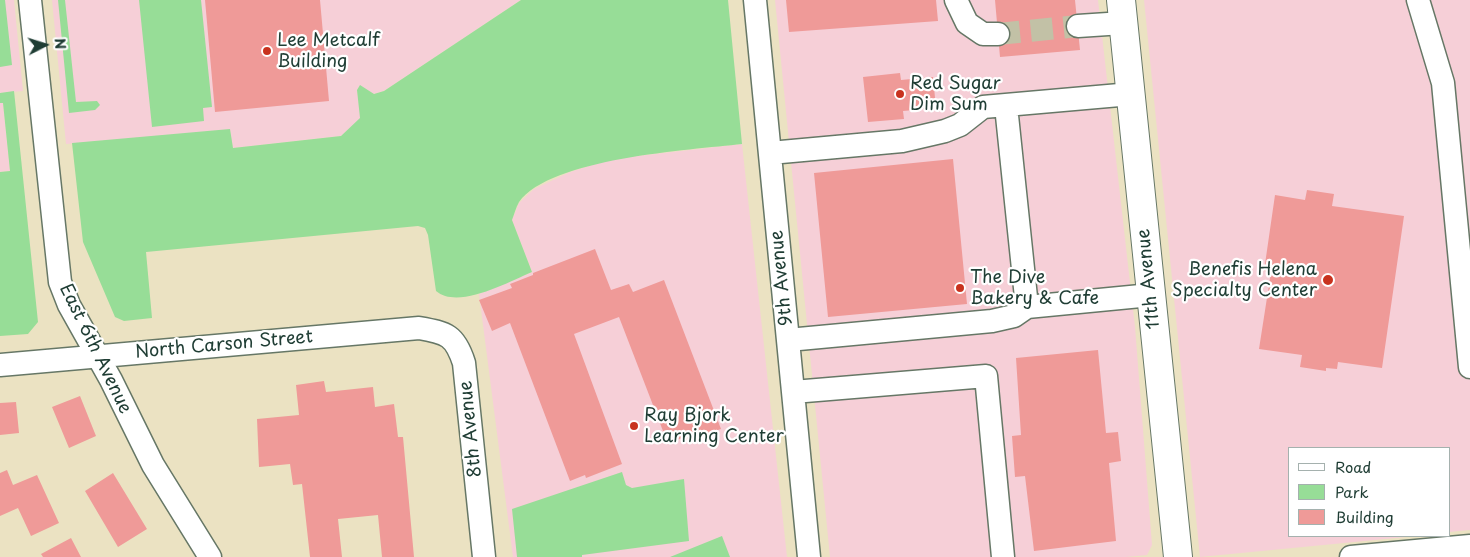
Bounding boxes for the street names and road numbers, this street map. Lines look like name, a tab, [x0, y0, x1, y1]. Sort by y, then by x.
street label: 11th Avenue	[1133, 228, 1165, 330]
street label: 9th Avenue	[766, 229, 798, 327]
street label: East 6th Avenue	[54, 281, 136, 417]
street label: North Carson Street	[134, 326, 314, 364]
street label: 8th Avenue	[455, 380, 487, 478]

